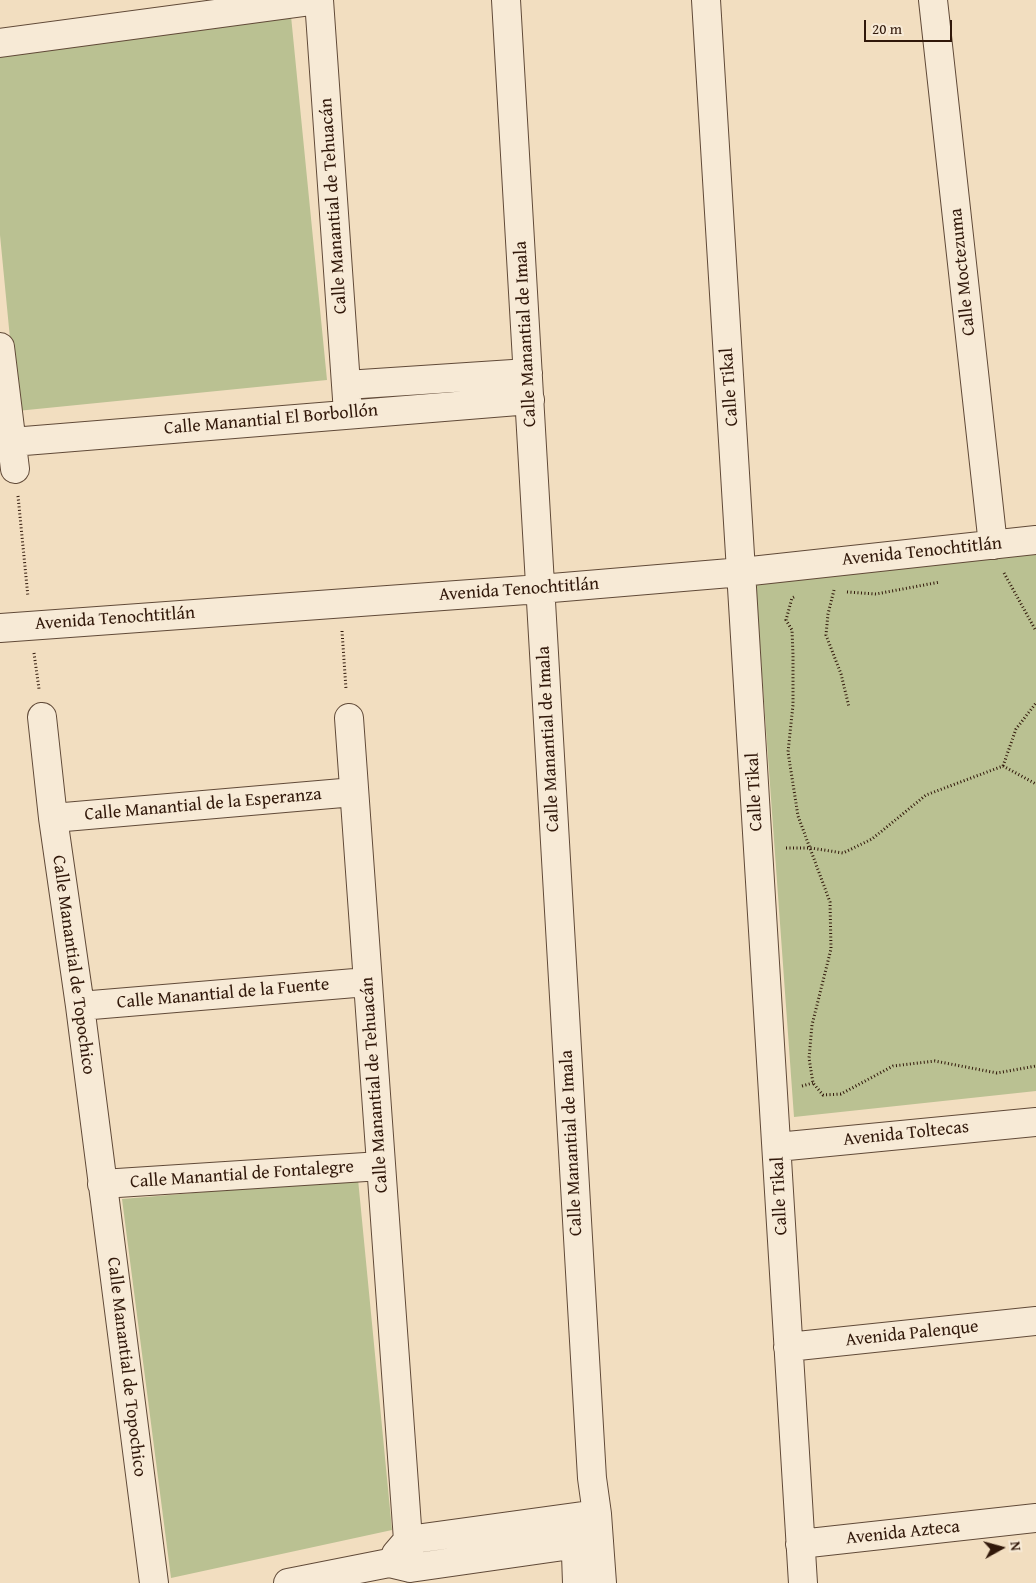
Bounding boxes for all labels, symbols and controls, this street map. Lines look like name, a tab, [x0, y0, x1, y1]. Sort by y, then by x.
scale bar	[866, 10, 954, 42]
text: 20 m	[872, 18, 902, 39]
street label: Calle Manantial de Tehuacán	[316, 97, 352, 315]
street label: Calle Moctezuma	[946, 207, 980, 337]
street label: Calle Manantial de Imala	[510, 241, 542, 427]
street label: Calle Tikal	[716, 347, 744, 427]
street label: Calle Manantial El Borbollón	[163, 400, 379, 440]
street label: Avenida Tenochtitlán	[841, 533, 1003, 571]
street label: Avenida Tenochtitlán	[438, 574, 600, 606]
street label: Avenida Tenochtitlán	[34, 603, 196, 635]
street label: Calle Manantial de Imala	[533, 646, 565, 832]
street label: Calle Tikal	[742, 752, 768, 832]
street label: Calle Manantial de la Esperanza	[84, 784, 322, 826]
street label: Calle Manantial de Topochico	[47, 854, 99, 1076]
street label: Calle Manantial de la Fuente	[116, 974, 330, 1014]
street label: Calle Manantial de Tehuacán	[357, 976, 393, 1194]
street label: Calle Manantial de Imala	[556, 1050, 588, 1236]
street label: Avenida Toltecas	[842, 1117, 970, 1151]
street label: Calle Manantial de Fontalegre	[130, 1156, 354, 1194]
street label: Calle Tikal	[767, 1156, 793, 1236]
street label: Calle Manantial de Topochico	[102, 1256, 150, 1478]
street label: Avenida Palenque	[844, 1316, 980, 1352]
street label: Avenida Azteca	[845, 1516, 961, 1550]
north arrow	[976, 1523, 1026, 1573]
text: N	[1005, 1540, 1026, 1552]

